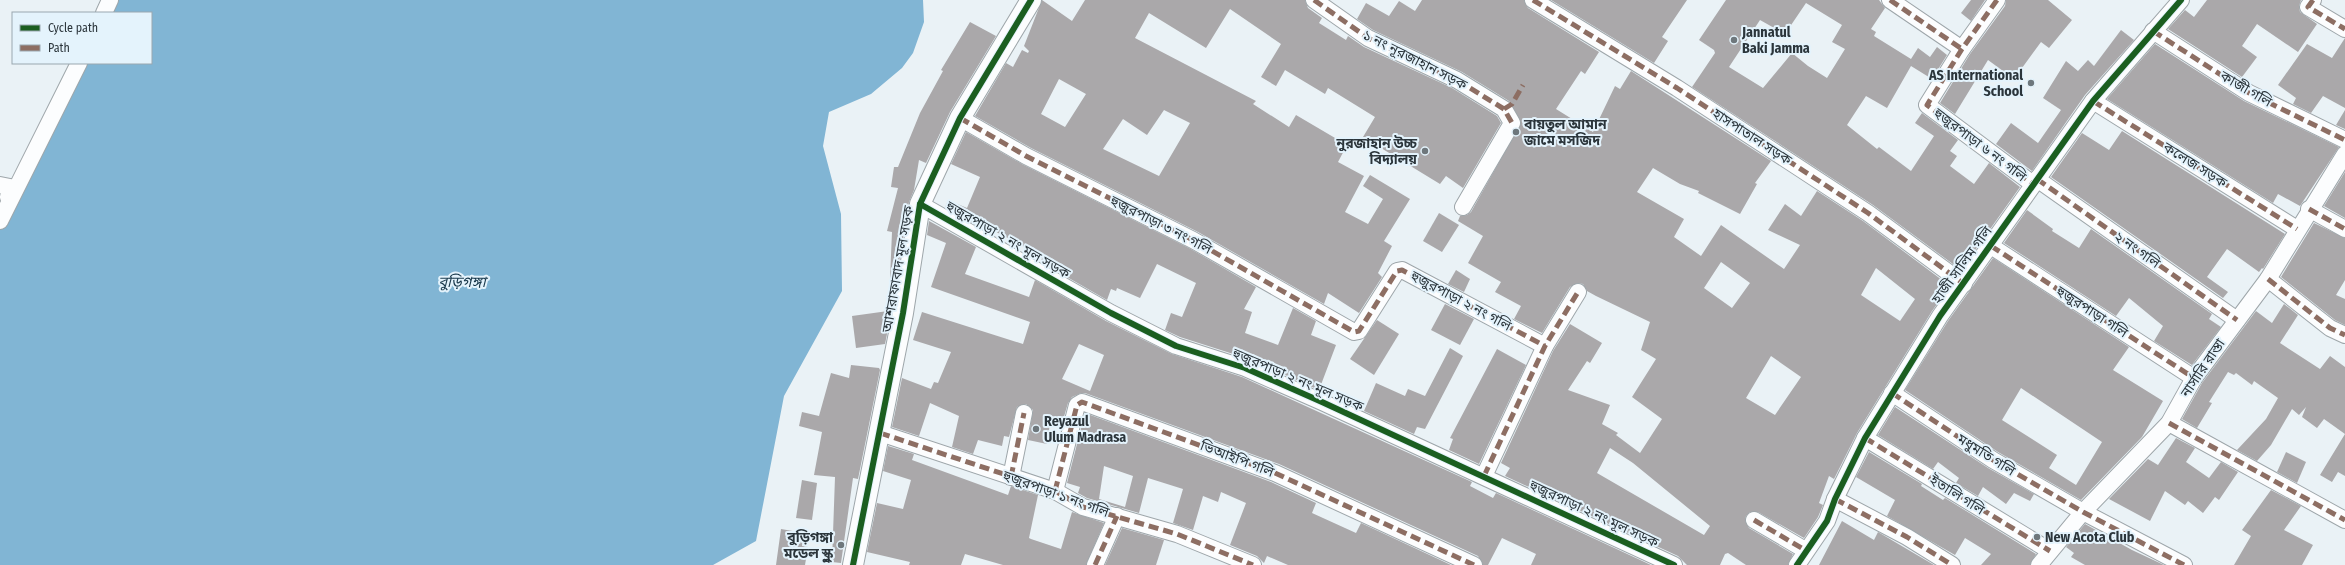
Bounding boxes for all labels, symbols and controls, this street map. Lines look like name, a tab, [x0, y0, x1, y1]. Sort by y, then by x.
legend	[12, 12, 152, 64]
text: Cycle path	[48, 21, 98, 35]
place label: Jannatul Baki Jamma	[1741, 24, 1810, 57]
street label: ১ নং নূরজাহান সড়ক	[1360, 26, 1471, 94]
marker: Jannatul Baki Jamma	[1729, 35, 1739, 45]
text: Path	[48, 41, 70, 55]
place label: AS International School	[1928, 67, 2023, 100]
street label: কাজী গলি	[2216, 67, 2276, 111]
marker: AS International School	[2026, 78, 2036, 88]
street label: হুজুরপাড়া ৬ নং গলি	[1930, 104, 2030, 186]
street label: হাসপাতাল সড়ক	[1708, 105, 1795, 169]
place label: বায়তুল আমান জামে মসজিদ	[1523, 116, 1607, 149]
marker: বায়তুল আমান জামে মসজিদ	[1511, 127, 1521, 137]
place label: নুরজাহান উচ্চ বিদ্যালয়	[1335, 135, 1417, 168]
street label: কলেজ সড়ক	[2159, 138, 2231, 192]
marker: নুরজাহান উচ্চ বিদ্যালয়	[1420, 146, 1430, 156]
street label: হুজুরপাড়া ৩ নং গলি	[1107, 192, 1215, 258]
street label: হুজুরপাড়া ২ নং মূল সড়ক	[942, 197, 1074, 283]
street label: আশরাফাবাদ মূল সড়ক	[878, 204, 918, 335]
street label: হাজী সালিম গলি	[1928, 222, 1996, 308]
street label: ২ নং গলি	[2111, 228, 2164, 272]
street label: হুজুরপাড়া ২ নং গলি	[1407, 267, 1515, 335]
water label: বুড়িগঙ্গা	[438, 273, 489, 291]
street label: হুজুরপাড়া গলি	[2052, 282, 2132, 342]
street label: নার্সারি রাস্তা	[2176, 335, 2229, 401]
street label: হুজুরপাড়া ২ নং মূল সড়ক	[1229, 344, 1367, 416]
place label: Reyazul Ulum Madrasa	[1044, 413, 1126, 446]
marker: Reyazul Ulum Madrasa	[1031, 424, 1041, 434]
street label: মধুমতি গলি	[1953, 430, 2019, 480]
street label: ভিআইপি গলি	[1197, 437, 1277, 481]
street label: হুজুরপাড়া ১ নং গলি	[1000, 467, 1112, 521]
street label: ইতালি গলি	[1926, 471, 1988, 519]
street label: হুজুরপাড়া ২ নং মূল সড়ক	[1526, 476, 1662, 552]
place label: বুড়িগঙ্গা মডেল স্কুল	[783, 529, 834, 562]
place label: New Acota Club	[2045, 529, 2135, 546]
marker: New Acota Club	[2032, 532, 2042, 542]
marker: বুড়িগঙ্গা মডেল স্কুল	[836, 540, 846, 550]

